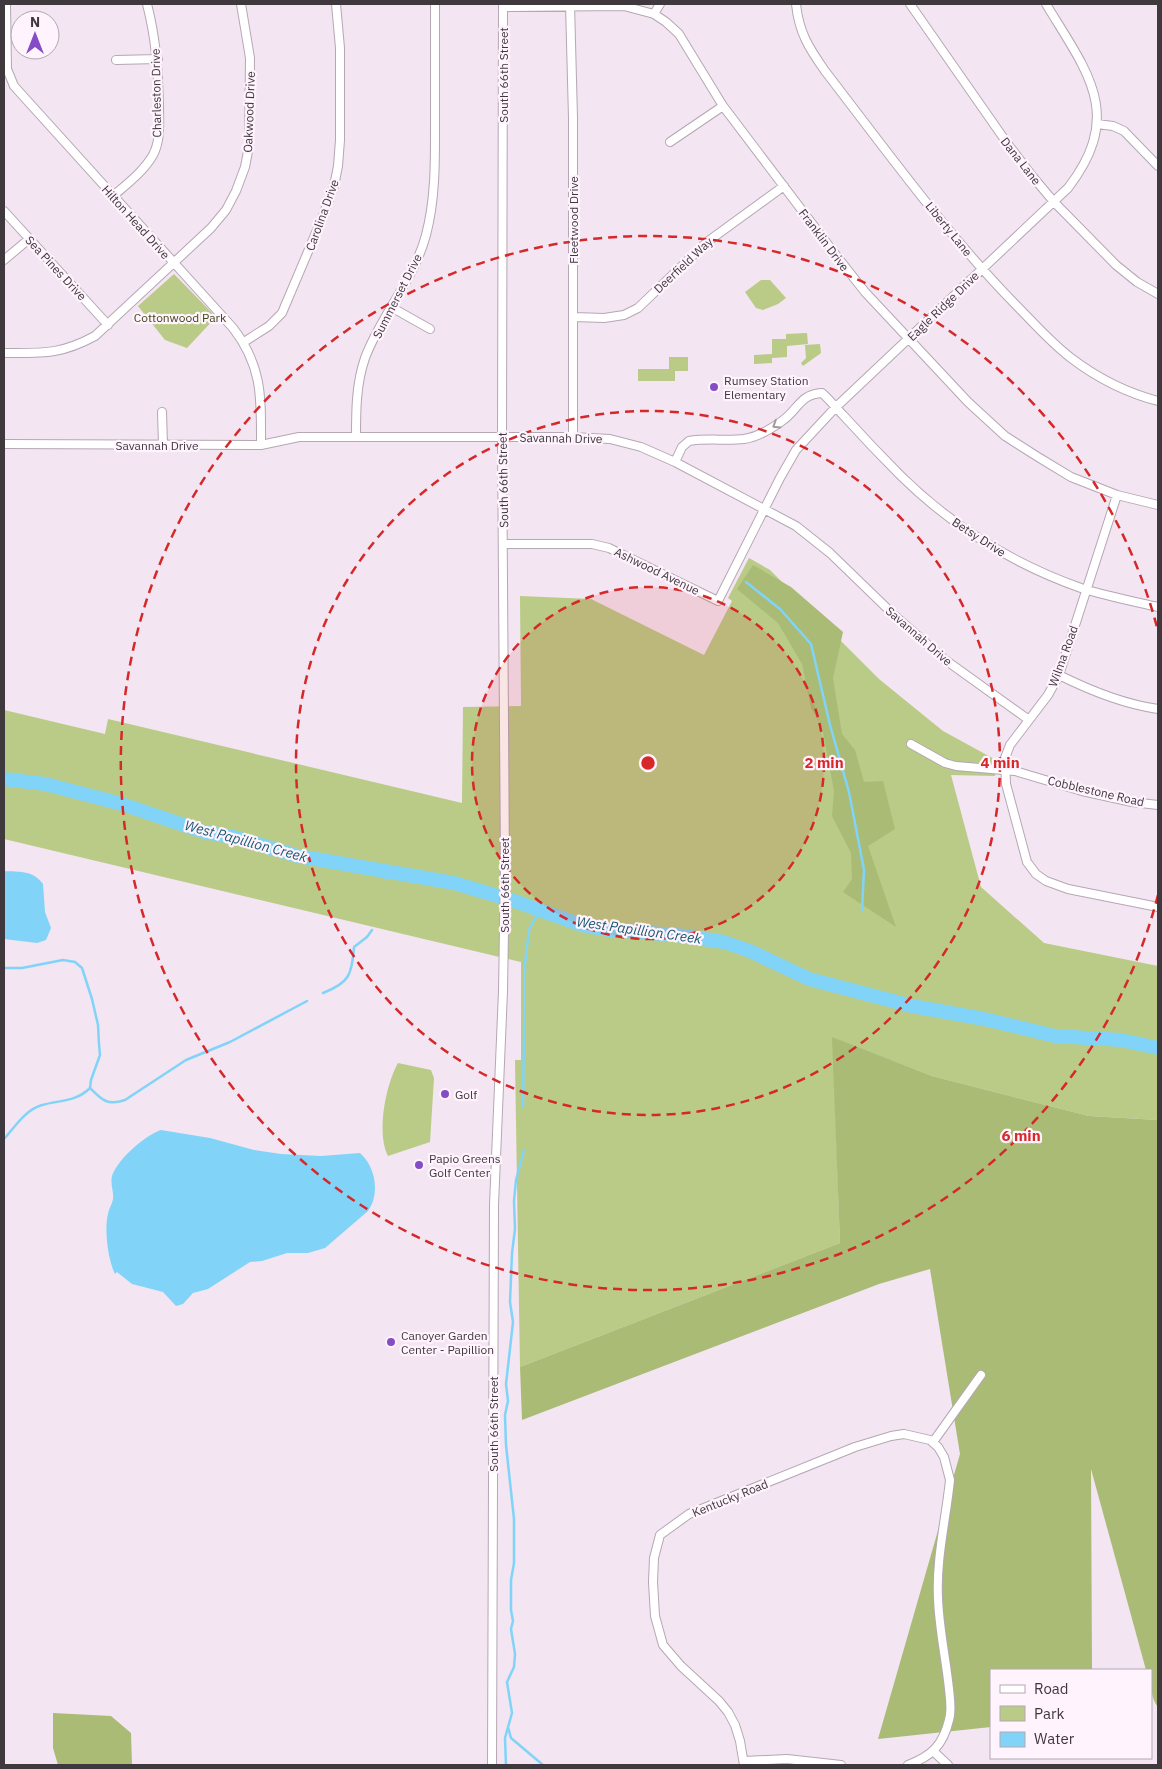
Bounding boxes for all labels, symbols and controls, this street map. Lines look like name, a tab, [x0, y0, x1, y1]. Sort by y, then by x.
north arrow	[10, 10, 60, 60]
text: N	[30, 13, 40, 31]
street label: South 66th Street	[496, 27, 511, 123]
street label: Charleston Drive	[148, 48, 164, 138]
street label: Oakwood Drive	[240, 71, 258, 153]
street label: Dana Lane	[998, 134, 1044, 188]
street label: Fleetwood Drive	[566, 176, 581, 264]
street label: Carolina Drive	[302, 177, 342, 253]
street label: Hilton Head Drive	[99, 182, 173, 262]
street label: Liberty Lane	[922, 199, 976, 260]
street label: Franklin Drive	[796, 206, 853, 274]
street label: Sea Pines Drive	[22, 233, 90, 304]
street label: Deerfield Way	[650, 234, 716, 296]
street label: Summerset Drive	[369, 251, 425, 341]
street label: Eagle Ridge Drive	[904, 268, 982, 344]
park label: Cottonwood Park	[134, 310, 227, 325]
place label: Rumsey Station Elementary	[724, 373, 809, 402]
marker: Rumsey Station Elementary	[708, 381, 720, 393]
one-way arrow	[773, 418, 782, 428]
street label: Savannah Drive	[519, 430, 603, 446]
street label: South 66th Street	[495, 432, 511, 528]
street label: Savannah Drive	[115, 438, 199, 453]
street label: Betsy Drive	[949, 514, 1009, 560]
street label: Ashwood Avenue	[612, 544, 702, 598]
street label: Savannah Drive	[883, 603, 956, 669]
street label: Wilma Road	[1045, 623, 1081, 689]
text: 2 min	[804, 753, 844, 772]
text: 4 min	[980, 753, 1020, 772]
centre of rings	[639, 754, 657, 772]
street label: Cobblestone Road	[1046, 773, 1146, 809]
water label: West Papillion Creek	[183, 816, 310, 866]
street label: South 66th Street	[497, 837, 512, 933]
water label: West Papillion Creek	[575, 912, 703, 948]
place label: Golf	[455, 1087, 477, 1102]
marker: Golf	[439, 1088, 451, 1100]
text: 6 min	[1001, 1126, 1041, 1145]
place label: Papio Greens Golf Center	[429, 1151, 501, 1180]
marker: Papio Greens Golf Center	[413, 1159, 425, 1171]
place label: Canoyer Garden Center - Papillion	[401, 1328, 494, 1357]
marker: Canoyer Garden Center - Papillion	[385, 1336, 397, 1348]
street label: South 66th Street	[486, 1376, 501, 1472]
street label: Kentucky Road	[690, 1476, 770, 1520]
legend	[990, 1669, 1152, 1759]
text: Road	[1034, 1679, 1069, 1698]
text: Park	[1034, 1704, 1064, 1723]
text: Water	[1034, 1729, 1075, 1748]

